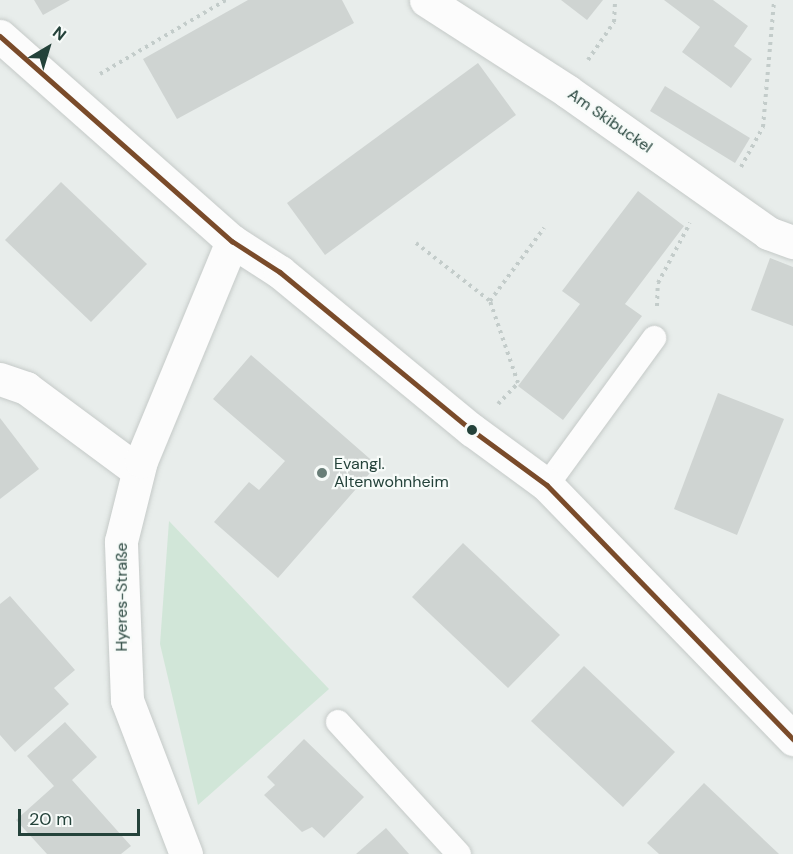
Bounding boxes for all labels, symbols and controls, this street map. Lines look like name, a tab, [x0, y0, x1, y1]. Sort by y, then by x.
north arrow	[18, 18, 78, 78]
text: N	[48, 22, 70, 45]
street label: Am Skibuckel	[564, 85, 656, 157]
unlabelled marker	[466, 424, 478, 436]
place label: Evangl. Altenwohnheim	[334, 454, 449, 492]
marker: Evangl. Altenwohnheim	[315, 466, 329, 480]
street label: Hyeres-Straße	[112, 542, 132, 652]
scale bar	[21, 797, 142, 835]
text: 20 m	[29, 807, 72, 831]

